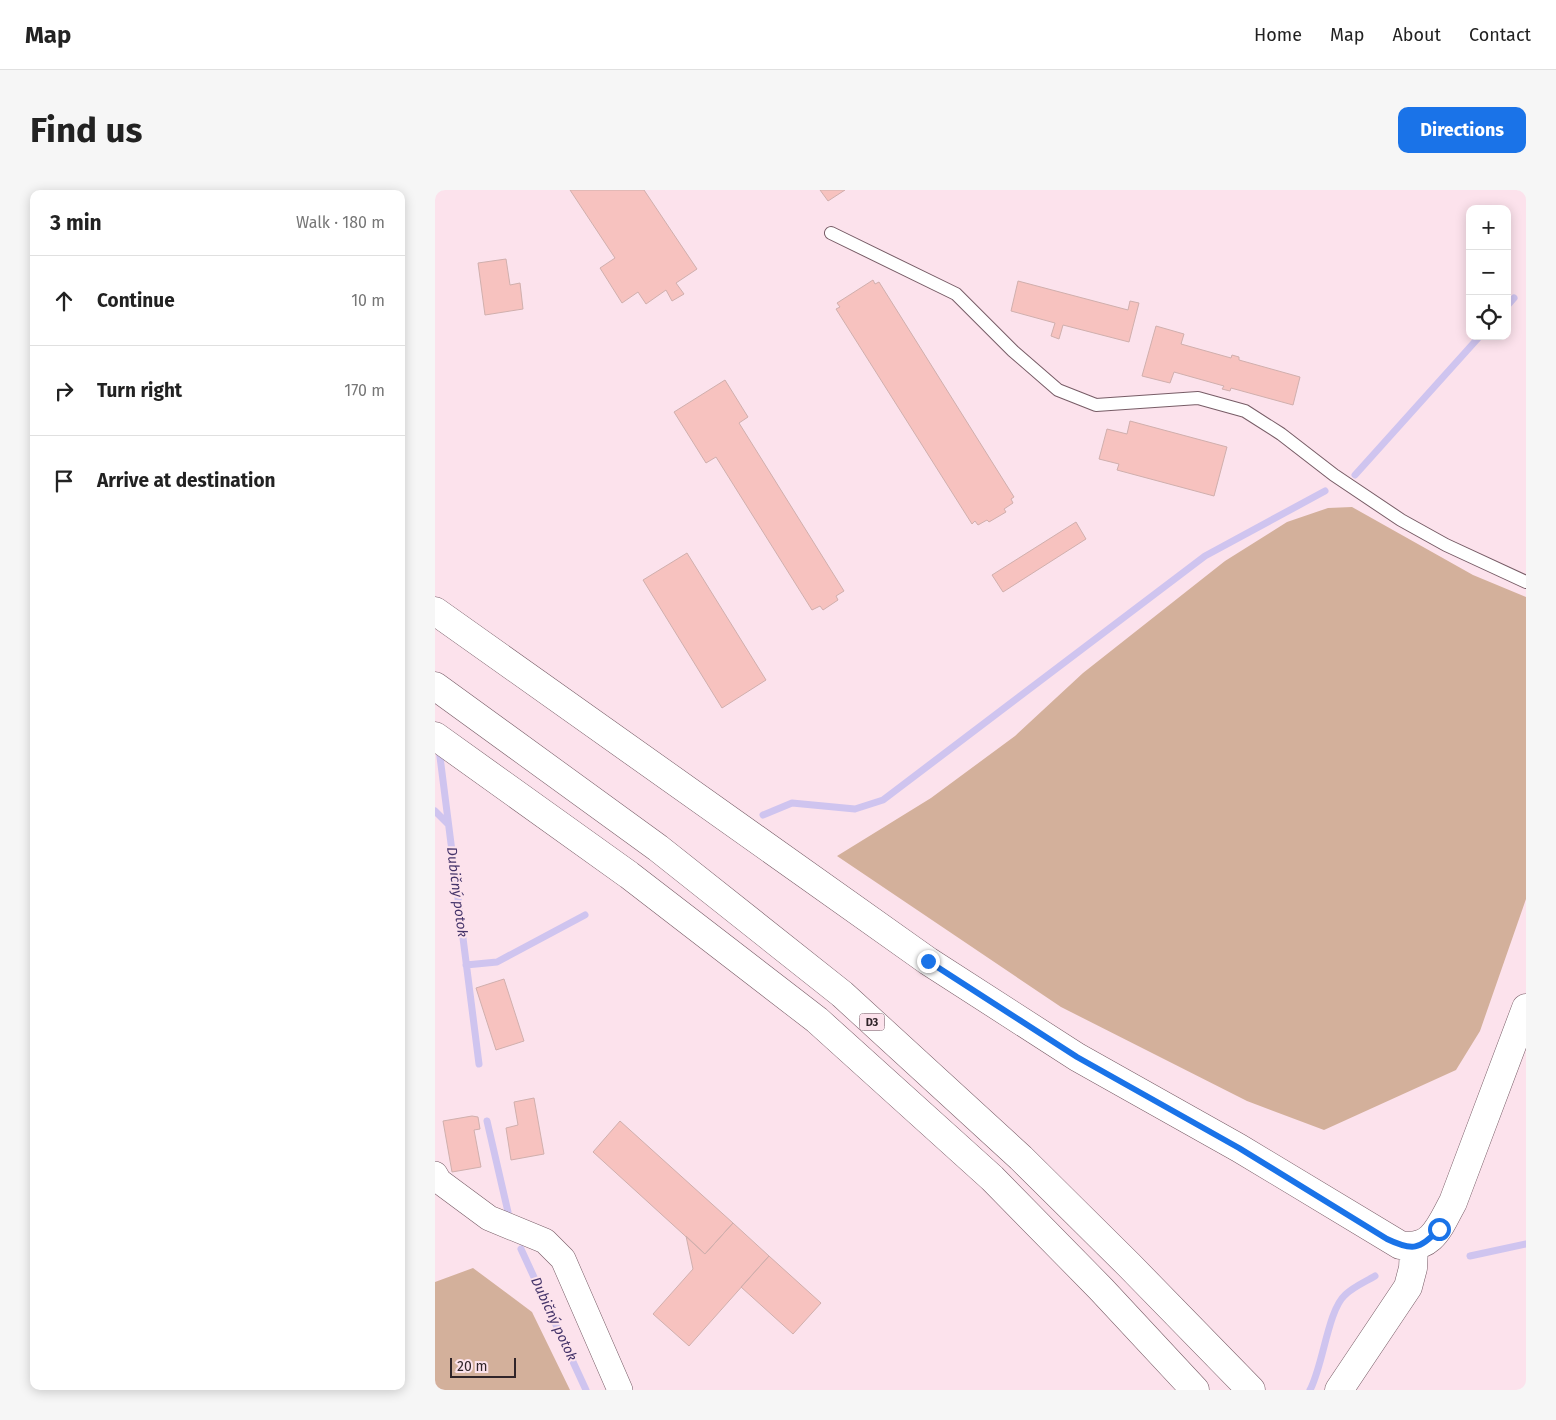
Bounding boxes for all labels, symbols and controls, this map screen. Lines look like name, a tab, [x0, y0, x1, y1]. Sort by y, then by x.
text: Map	[25, 21, 71, 49]
text: Home	[1254, 24, 1302, 46]
text: Map	[1330, 24, 1364, 46]
text: About	[1392, 24, 1441, 46]
text: Contact	[1469, 24, 1531, 46]
button: Directions	[1398, 107, 1526, 153]
text: Find us	[30, 109, 142, 151]
map controls	[1466, 205, 1511, 340]
button: +	[1466, 205, 1511, 250]
text: 3 min	[50, 210, 102, 236]
text: Walk · 180 m	[296, 213, 385, 232]
button: −	[1466, 250, 1511, 295]
icon: ahead	[50, 287, 78, 315]
text: Continue	[97, 289, 175, 312]
text: 10 m	[351, 291, 385, 310]
button: locate	[1466, 295, 1511, 340]
icon: right	[50, 377, 78, 405]
text: Turn right	[97, 379, 182, 402]
text: 170 m	[344, 381, 385, 400]
icon: arrive	[50, 467, 78, 495]
text: Arrive at destination	[97, 469, 276, 492]
water label: Dubičný potok	[443, 846, 471, 938]
route end	[917, 950, 940, 973]
road number: D3	[859, 1014, 885, 1030]
route start	[1428, 1218, 1451, 1241]
water label: Dubičný potok	[527, 1274, 581, 1364]
scale bar	[450, 1355, 516, 1378]
text: 20 m	[457, 1358, 487, 1375]

